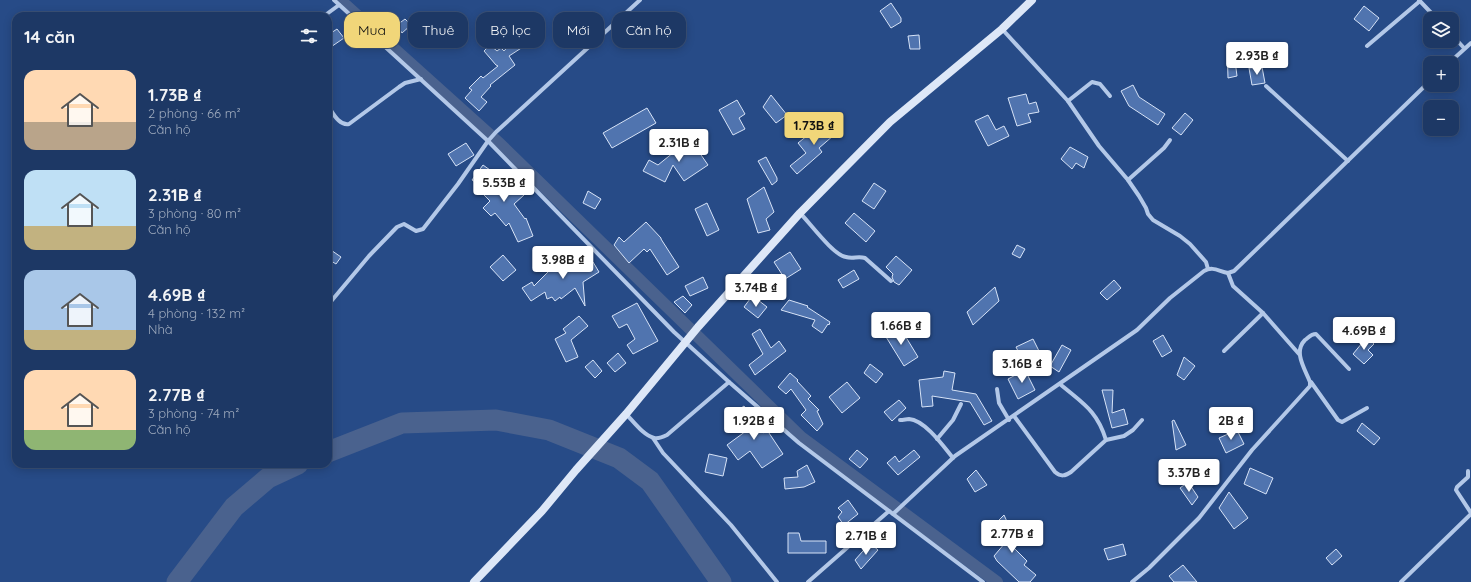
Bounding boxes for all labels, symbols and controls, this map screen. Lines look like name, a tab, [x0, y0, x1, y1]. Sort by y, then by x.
chip: Mua	[344, 12, 400, 48]
chip: Thuê	[408, 12, 468, 48]
chip: Bộ lọc	[476, 12, 545, 48]
chip: Mới	[553, 12, 604, 48]
chip: Căn hộ	[612, 12, 686, 48]
map controls	[1423, 12, 1459, 136]
button: layers	[1423, 12, 1459, 48]
icon: filters	[298, 25, 320, 47]
text: 14 căn	[24, 26, 75, 47]
pin: 2.93B ₫	[1220, 42, 1294, 76]
text: 2.93B ₫	[1235, 47, 1279, 63]
button: +	[1423, 56, 1459, 92]
text: 1.73B ₫	[148, 84, 202, 105]
icon: home	[56, 86, 104, 134]
button: −	[1423, 100, 1459, 136]
text: 2 phòng · 66 m²	[148, 105, 241, 121]
pin: 1.73B ₫	[777, 112, 851, 146]
text: 1.73B ₫	[793, 117, 835, 133]
text: Căn hộ	[148, 121, 191, 137]
pin: 2.31B ₫	[642, 129, 716, 163]
text: 2.31B ₫	[658, 134, 700, 150]
pin: 5.53B ₫	[467, 169, 541, 203]
text: 5.53B ₫	[482, 174, 526, 190]
text: 2.31B ₫	[148, 184, 202, 205]
icon: home	[56, 186, 104, 234]
text: 3 phòng · 80 m²	[148, 205, 241, 221]
text: Căn hộ	[148, 221, 191, 237]
pin: 3.98B ₫	[526, 246, 600, 280]
text: 3.98B ₫	[541, 251, 585, 267]
pin: 3.74B ₫	[719, 274, 793, 308]
text: 3.74B ₫	[734, 279, 778, 295]
text: 4.69B ₫	[148, 284, 206, 305]
icon: home	[56, 286, 104, 334]
text: 4 phòng · 132 m²	[148, 305, 245, 321]
pin: 1.66B ₫	[864, 312, 938, 346]
text: 1.66B ₫	[880, 317, 922, 333]
pin: 4.69B ₫	[1327, 317, 1401, 351]
text: Nhà	[148, 321, 173, 337]
text: 4.69B ₫	[1342, 322, 1386, 338]
pin: 3.16B ₫	[985, 350, 1059, 384]
text: 3.16B ₫	[1002, 355, 1042, 371]
text: 2.77B ₫	[148, 384, 205, 405]
icon: home	[56, 386, 104, 434]
text: 3 phòng · 74 m²	[148, 405, 239, 421]
pin: 1.92B ₫	[717, 407, 791, 441]
pin: 2B ₫	[1207, 407, 1255, 441]
text: 1.92B ₫	[733, 412, 775, 428]
text: 2B ₫	[1218, 412, 1244, 428]
text: Căn hộ	[148, 421, 191, 437]
pin: 3.37B ₫	[1152, 459, 1226, 493]
text: 3.37B ₫	[1167, 464, 1211, 480]
pin: 2.77B ₫	[975, 520, 1049, 554]
pin: 2.71B ₫	[829, 522, 903, 556]
text: 2.77B ₫	[990, 525, 1034, 541]
text: 2.71B ₫	[845, 527, 887, 543]

